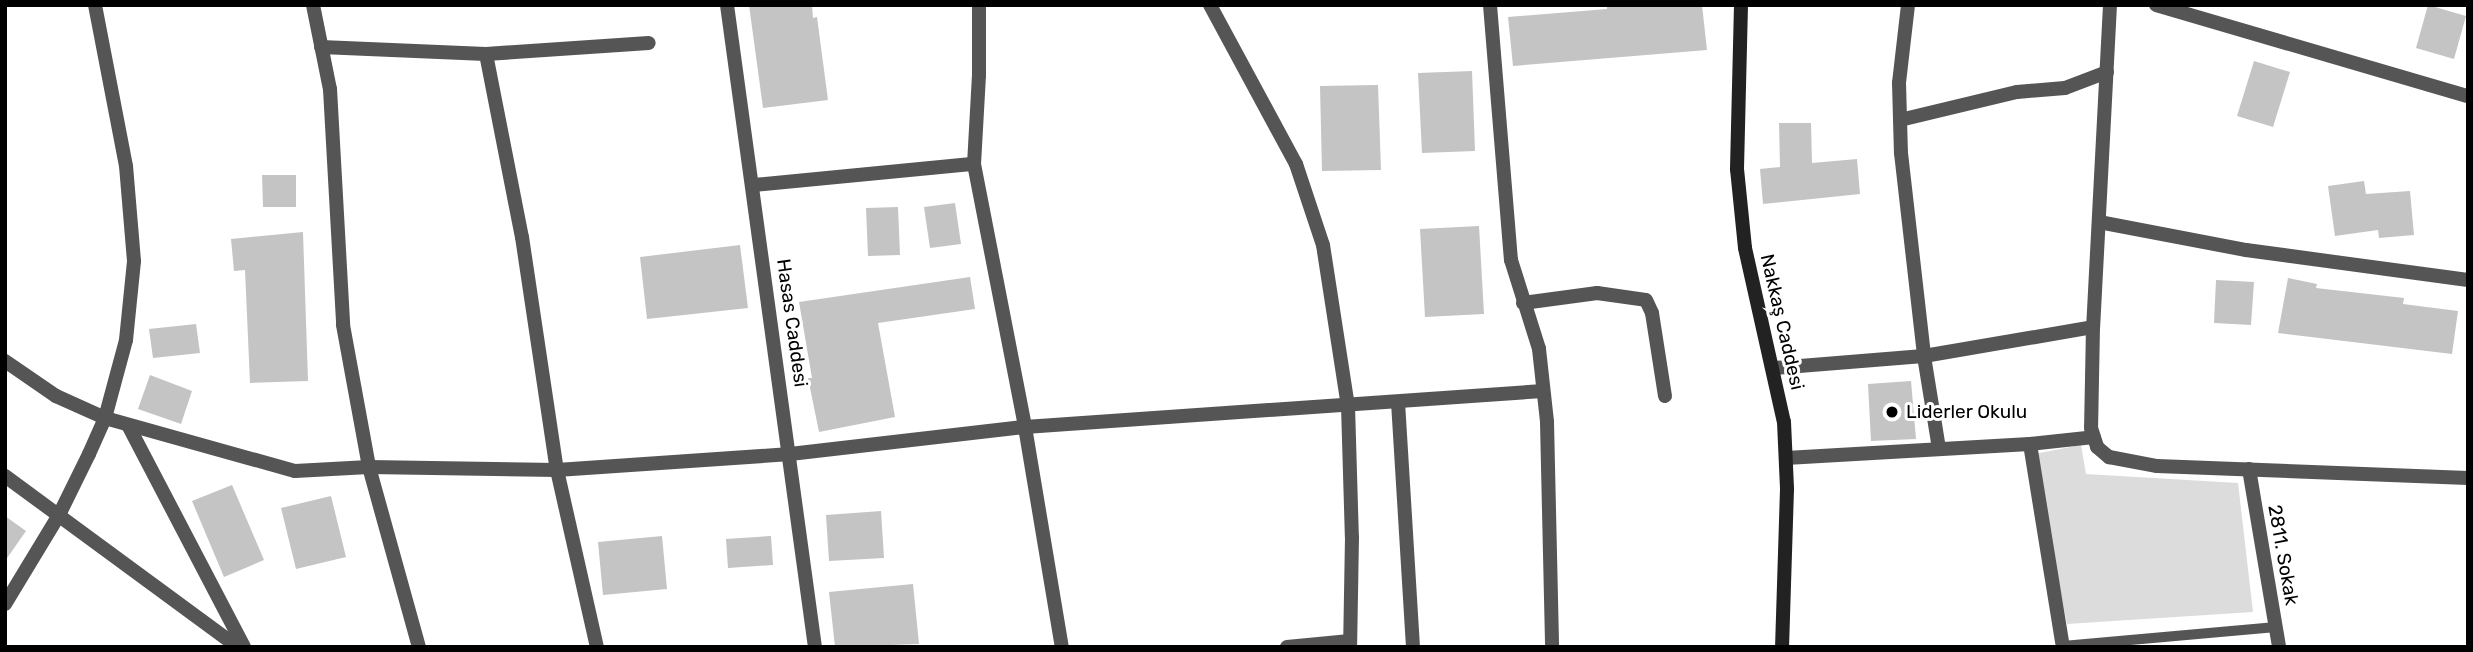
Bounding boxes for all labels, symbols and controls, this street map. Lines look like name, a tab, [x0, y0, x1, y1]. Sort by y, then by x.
street label: Nakkaş Caddesi	[1755, 252, 1809, 392]
street label: Hasas Caddesi	[772, 257, 812, 389]
place label: Liderler Okulu	[1906, 401, 2028, 423]
marker: Liderler Okulu	[1884, 404, 1900, 420]
street label: 2811. Sokak	[2263, 503, 2303, 607]

